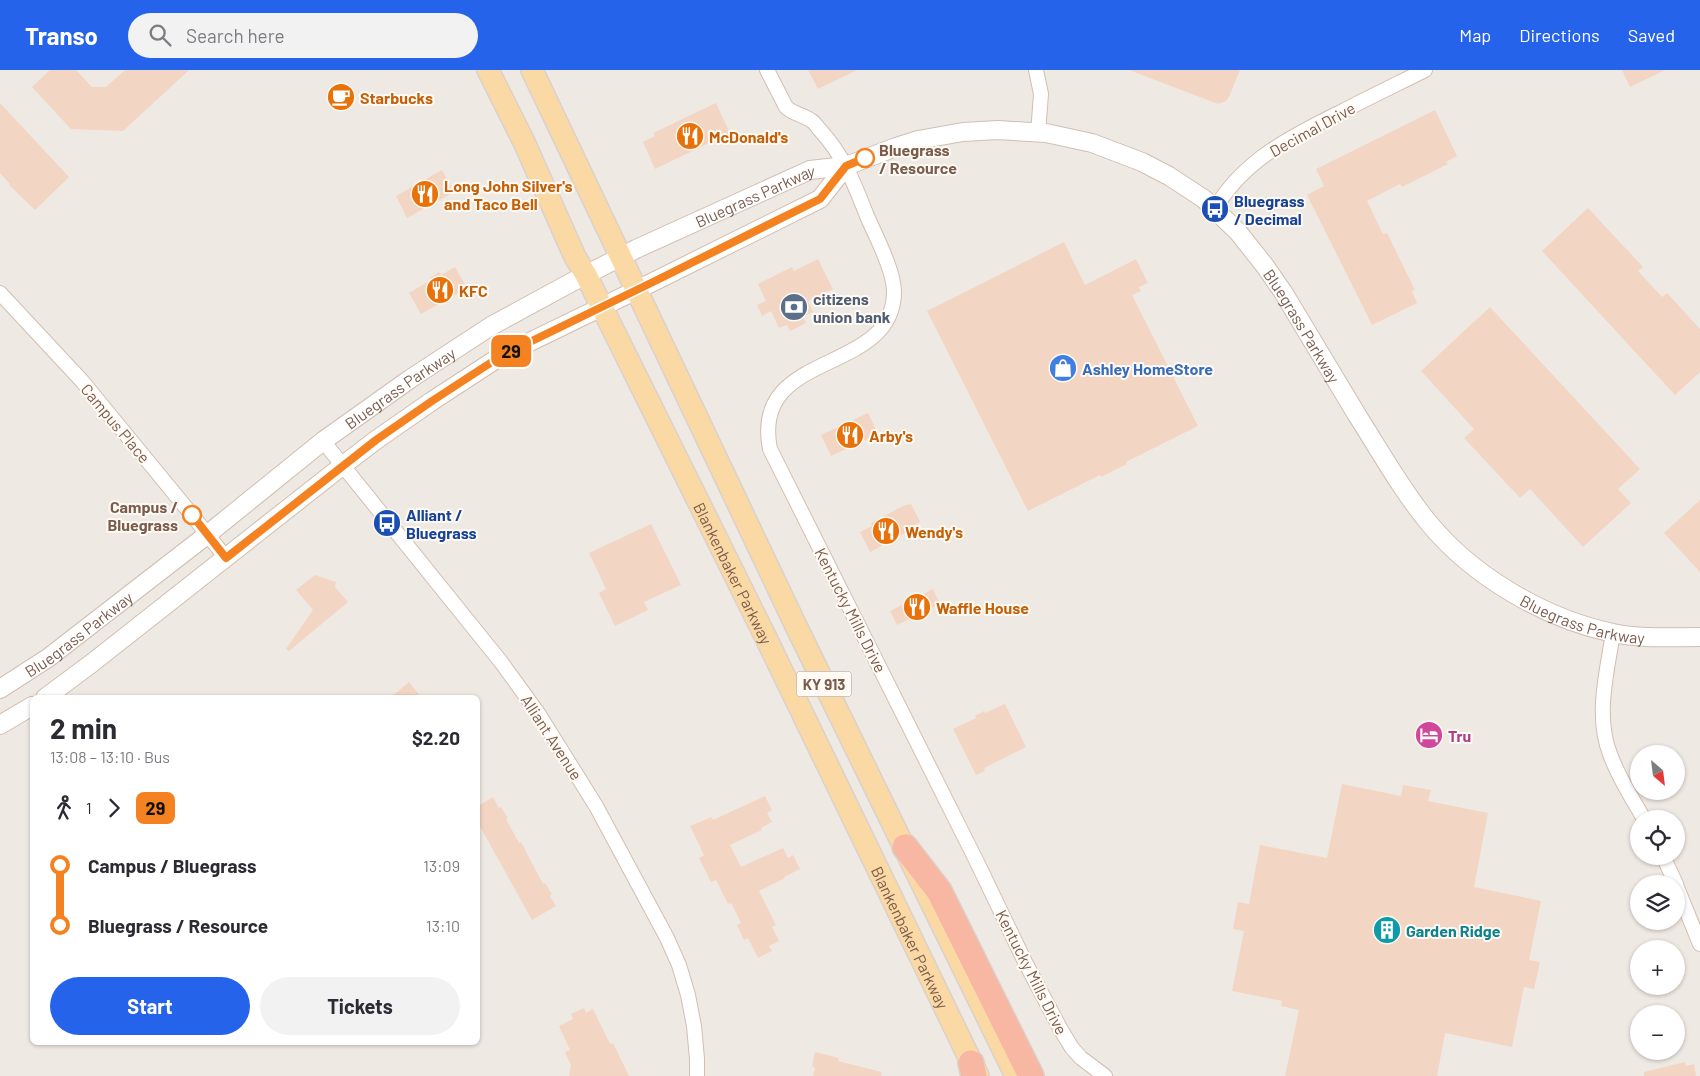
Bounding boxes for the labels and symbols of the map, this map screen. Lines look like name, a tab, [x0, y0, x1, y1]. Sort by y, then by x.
cafe icon: Starbucks	[326, 82, 356, 112]
place label: Starbucks	[360, 88, 433, 107]
street label: Decimal Drive	[1266, 98, 1358, 160]
restaurant icon: McDonald's	[675, 121, 705, 151]
place label: McDonald's	[709, 127, 788, 146]
place label: Bluegrass / Resource	[879, 140, 957, 177]
marker: Bluegrass / Resource	[855, 148, 875, 168]
street label: Bluegrass Parkway	[692, 160, 816, 231]
place label: Long John Silver's and Taco Bell	[444, 176, 573, 213]
restaurant icon: Long John Silver's and Taco Bell	[410, 179, 440, 209]
place label: Bluegrass / Decimal	[1234, 191, 1305, 228]
bus stop icon: Bluegrass / Decimal	[1200, 194, 1230, 224]
street label: Bluegrass Parkway	[1260, 265, 1345, 386]
restaurant icon: KFC	[425, 275, 455, 305]
place label: KFC	[459, 281, 488, 300]
place label: citizens union bank	[813, 289, 891, 326]
bank icon: citizens union bank	[779, 292, 809, 322]
line badge: 29	[488, 335, 534, 367]
street label: Bluegrass Parkway	[341, 342, 459, 432]
shop icon: Ashley HomeStore	[1048, 353, 1078, 383]
place label: Ashley HomeStore	[1082, 359, 1213, 378]
street label: Campus Place	[77, 380, 155, 466]
restaurant icon: Arby's	[835, 420, 865, 450]
place label: Arby's	[869, 426, 913, 445]
place label: Campus / Bluegrass	[107, 497, 178, 534]
street label: Blankenbaker Parkway	[691, 499, 777, 648]
marker: Campus / Bluegrass	[182, 505, 202, 525]
place label: Alliant / Bluegrass	[406, 505, 477, 542]
bus stop icon: Alliant / Bluegrass	[372, 508, 402, 538]
restaurant icon: Wendy's	[871, 516, 901, 546]
place label: Wendy's	[905, 522, 963, 541]
street label: Kentucky Mills Drive	[811, 544, 891, 676]
street label: Bluegrass Parkway	[21, 586, 136, 680]
street label: Bluegrass Parkway	[1517, 590, 1646, 646]
restaurant icon: Waffle House	[902, 592, 932, 622]
place label: Waffle House	[936, 598, 1029, 617]
road number: KY 913	[796, 672, 852, 696]
street label: Alliant Avenue	[517, 691, 587, 783]
hotel icon: Tru	[1414, 720, 1444, 750]
place label: Tru	[1448, 726, 1471, 745]
north arrow	[1630, 745, 1685, 800]
street label: Blankenbaker Parkway	[868, 863, 954, 1012]
street label: Kentucky Mills Drive	[992, 906, 1072, 1038]
building icon: Garden Ridge	[1372, 915, 1402, 945]
place label: Garden Ridge	[1406, 921, 1501, 940]

